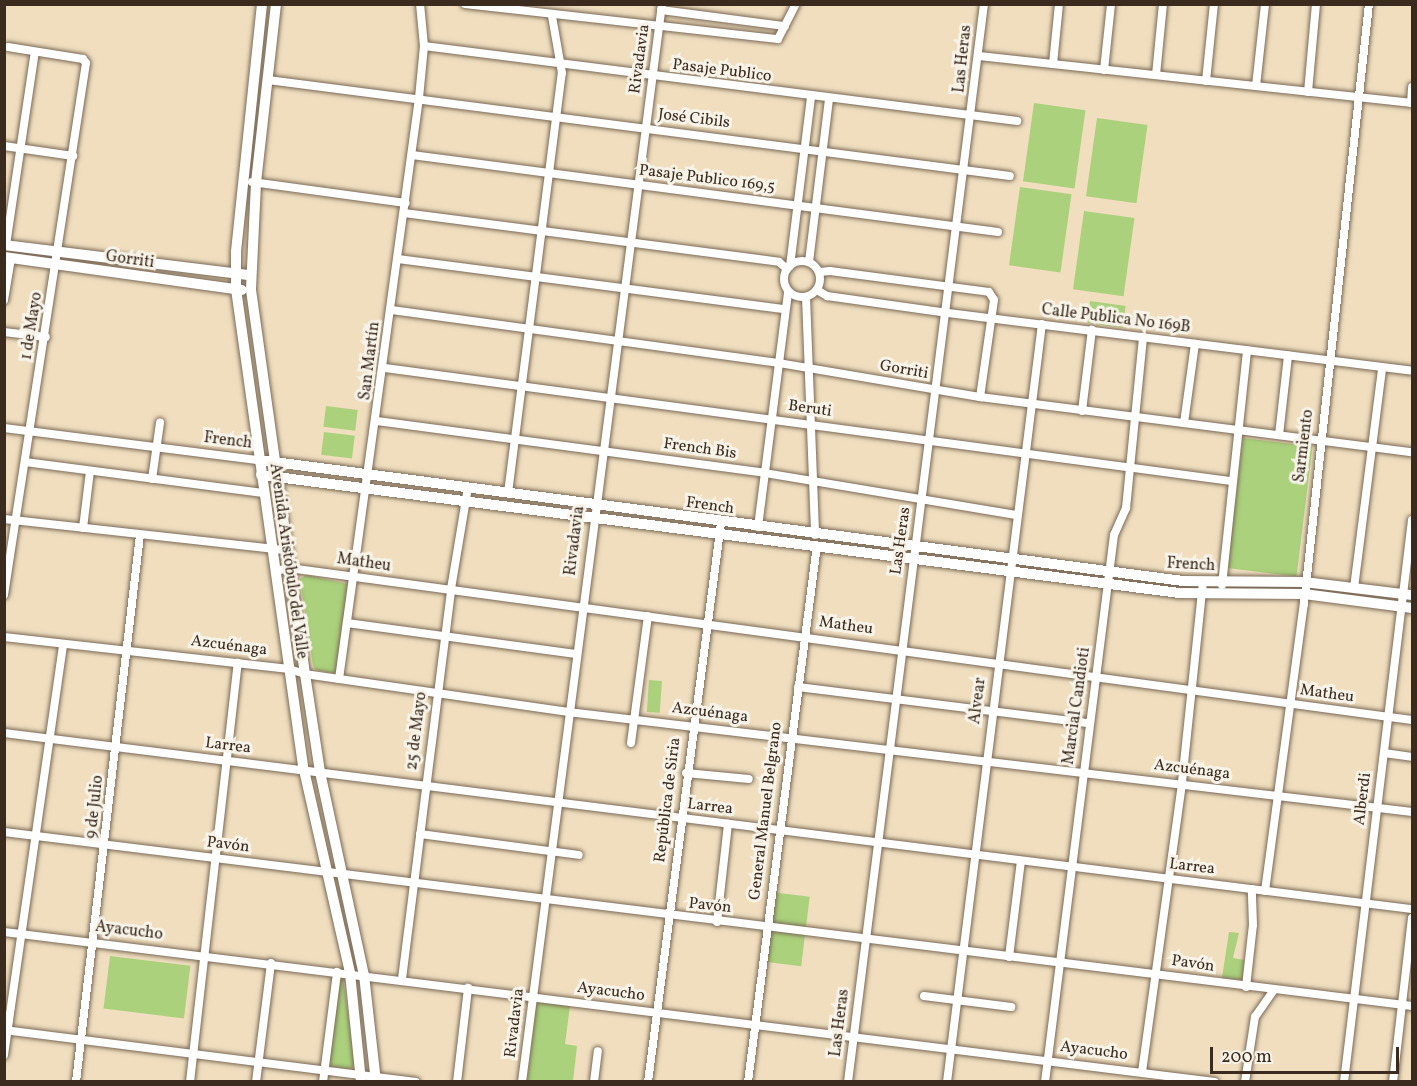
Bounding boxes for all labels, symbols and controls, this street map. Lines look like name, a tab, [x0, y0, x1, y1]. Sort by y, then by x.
street label: Rivadavia	[626, 23, 654, 95]
street label: Las Heras	[950, 24, 976, 94]
street label: Pasaje Publico	[671, 55, 773, 87]
street label: José Cibils	[657, 105, 731, 133]
street label: Pasaje Publico 169,5	[638, 161, 776, 197]
street label: Gorriti	[104, 247, 156, 273]
street label: 1 de Mayo	[17, 291, 47, 361]
street label: Calle Publica No 169B	[1041, 300, 1191, 338]
street label: San Martín	[356, 321, 384, 401]
street label: Gorriti	[878, 356, 930, 384]
street label: Beruti	[787, 396, 833, 422]
street label: Sarmiento	[1290, 408, 1318, 484]
street label: French	[203, 429, 253, 453]
street label: French Bis	[662, 434, 738, 464]
street label: Avenida Aristóbulo del Valle	[265, 462, 311, 660]
street label: French	[685, 493, 735, 519]
street label: Rivadavia	[561, 505, 589, 577]
street label: Las Heras	[887, 506, 915, 576]
street label: Matheu	[336, 550, 392, 576]
street label: French	[1166, 554, 1216, 576]
street label: Matheu	[818, 613, 874, 639]
street label: Azcuénaga	[190, 632, 268, 660]
street label: Marcial Candioti	[1059, 646, 1095, 766]
street label: Alvear	[966, 677, 990, 725]
street label: Matheu	[1299, 681, 1355, 707]
street label: 25 de Mayo	[403, 691, 431, 771]
street label: Azcuénaga	[671, 699, 749, 727]
street label: General Manuel Belgrano	[746, 721, 786, 901]
street label: Larrea	[204, 734, 252, 758]
street label: República de Siria	[651, 736, 685, 864]
street label: Azcuénaga	[1153, 756, 1231, 784]
street label: Alberdi	[1350, 772, 1376, 826]
street label: 9 de Julio	[82, 774, 108, 840]
street label: Larrea	[686, 795, 734, 819]
street label: Pavón	[205, 833, 251, 857]
street label: Larrea	[1168, 855, 1216, 879]
street label: Pavón	[688, 894, 732, 918]
street label: Ayacucho	[94, 917, 164, 945]
street label: Pavón	[1170, 951, 1216, 977]
street label: Ayacucho	[576, 978, 646, 1006]
street label: Rivadavia	[501, 987, 529, 1059]
street label: Las Heras	[826, 988, 854, 1058]
scale bar	[1213, 1035, 1402, 1073]
street label: Ayacucho	[1059, 1037, 1129, 1065]
text: 200 m	[1221, 1045, 1272, 1070]

